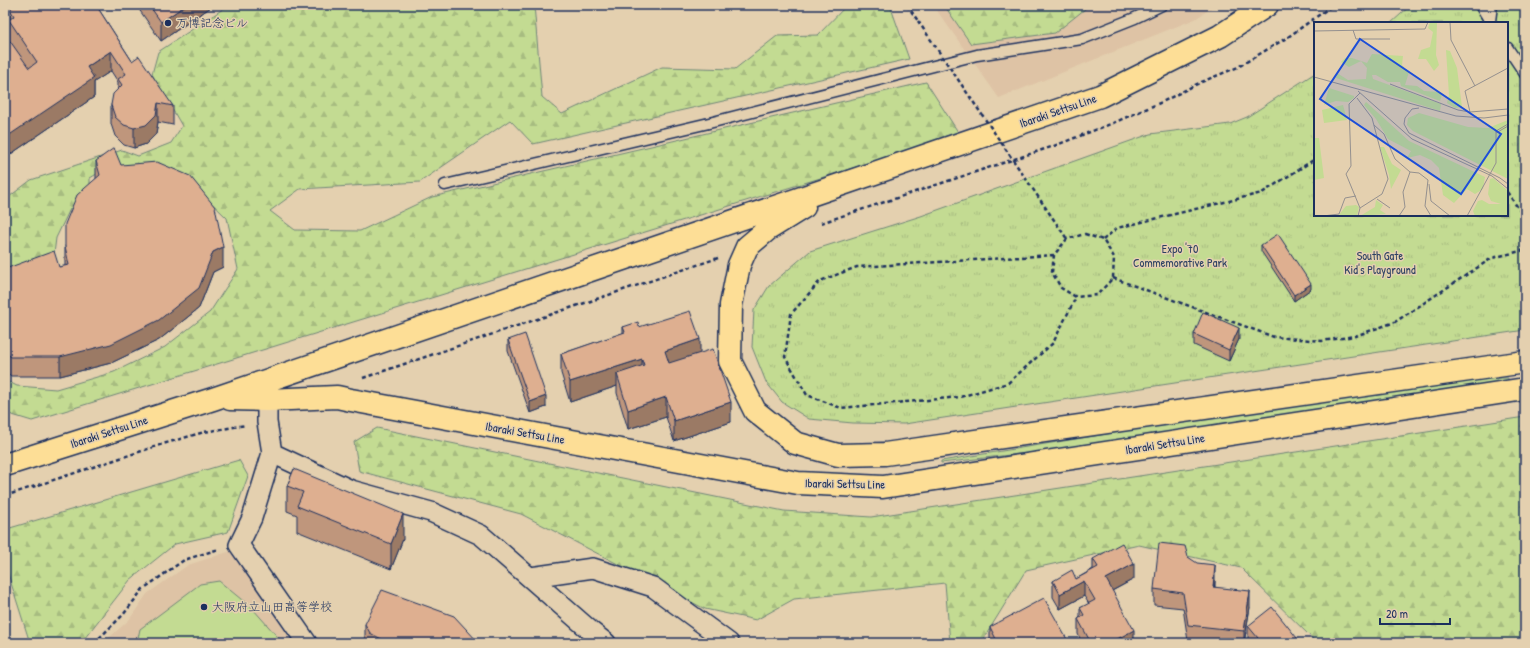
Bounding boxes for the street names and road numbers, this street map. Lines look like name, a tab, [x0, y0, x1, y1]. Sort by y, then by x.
street label: Ibaraki Settsu Line	[1017, 89, 1099, 132]
street label: Ibaraki Settsu Line	[68, 411, 150, 452]
street label: Ibaraki Settsu Line	[484, 417, 566, 448]
street label: Ibaraki Settsu Line	[1124, 429, 1206, 458]
street label: Ibaraki Settsu Line	[805, 474, 886, 493]

